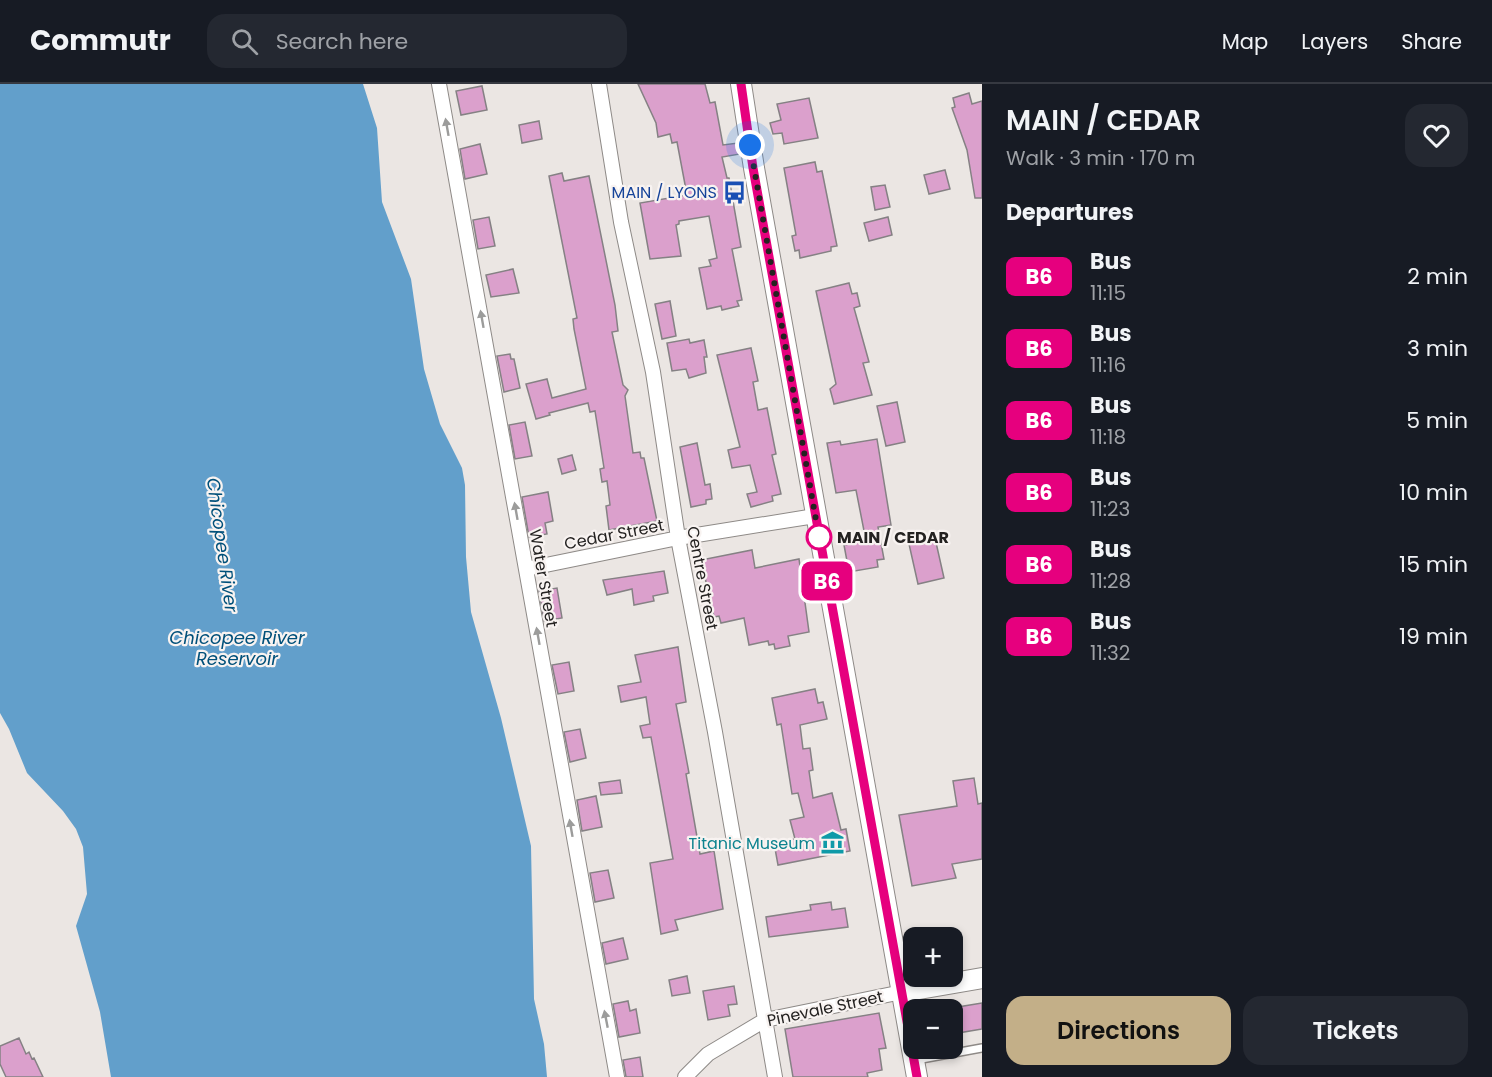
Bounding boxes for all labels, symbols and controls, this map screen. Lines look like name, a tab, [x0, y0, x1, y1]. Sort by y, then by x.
search box	[207, 14, 627, 68]
text: Commutr	[30, 21, 171, 60]
icon: search	[228, 25, 261, 58]
text: Search here	[276, 26, 408, 57]
text: Map	[1222, 27, 1268, 56]
text: Layers	[1301, 27, 1368, 56]
text: Share	[1401, 27, 1462, 56]
text: MAIN / CEDAR	[1006, 101, 1201, 140]
button: heart	[1405, 104, 1468, 167]
one-way arrow	[442, 118, 451, 137]
your location	[735, 130, 765, 160]
text: Walk · 3 min · 170 m	[1006, 144, 1195, 172]
bus stop icon: MAIN / LYONS	[722, 179, 748, 205]
place label: MAIN / LYONS	[612, 181, 717, 204]
text: Departures	[1006, 197, 1134, 228]
text: Bus	[1090, 246, 1132, 277]
text: 2 min	[1407, 261, 1468, 292]
text: B6	[1025, 262, 1053, 291]
text: 11:15	[1090, 279, 1126, 307]
one-way arrow	[477, 310, 486, 329]
text: Bus	[1090, 318, 1132, 349]
text: 3 min	[1407, 333, 1468, 364]
text: B6	[1025, 334, 1053, 363]
text: 11:16	[1090, 351, 1126, 379]
text: Bus	[1090, 390, 1132, 421]
text: 5 min	[1406, 405, 1468, 436]
text: B6	[1025, 406, 1053, 435]
text: 11:18	[1090, 423, 1126, 451]
text: Bus	[1090, 462, 1132, 493]
water label: Chicopee River	[201, 476, 244, 615]
text: 10 min	[1399, 477, 1468, 508]
text: B6	[1025, 478, 1053, 507]
text: 11:23	[1090, 495, 1130, 523]
one-way arrow	[511, 502, 520, 521]
street label: Cedar Street	[562, 514, 666, 555]
street label: Centre Street	[681, 524, 724, 632]
marker: MAIN / CEDAR	[806, 524, 832, 550]
place label: MAIN / CEDAR	[837, 526, 949, 549]
street label: Water Street	[524, 527, 563, 629]
text: Bus	[1090, 534, 1132, 565]
text: 15 min	[1399, 549, 1468, 580]
text: B6	[1025, 550, 1053, 579]
line badge: B6	[800, 562, 854, 600]
text: B6	[813, 567, 841, 596]
text: 11:28	[1090, 567, 1131, 595]
text: Bus	[1090, 606, 1132, 637]
text: 19 min	[1399, 621, 1468, 652]
text: B6	[1025, 622, 1053, 651]
water label: Chicopee River Reservoir	[169, 625, 306, 671]
one-way arrow	[533, 626, 542, 645]
text: 11:32	[1090, 639, 1130, 667]
one-way arrow	[566, 818, 575, 837]
museum icon: Titanic Museum	[820, 830, 846, 856]
place label: Titanic Museum	[689, 832, 815, 855]
map controls	[903, 927, 963, 1059]
button: +	[903, 927, 963, 987]
street label: Pinevale Street	[765, 985, 885, 1032]
button: Directions	[1006, 996, 1231, 1065]
button: Tickets	[1243, 996, 1468, 1065]
button: −	[903, 999, 963, 1059]
one-way arrow	[601, 1010, 610, 1029]

